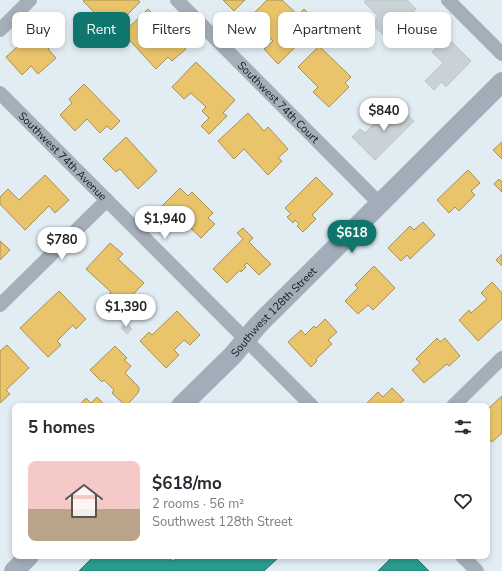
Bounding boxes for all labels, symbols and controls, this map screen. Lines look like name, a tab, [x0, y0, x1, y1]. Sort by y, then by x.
chip: Buy	[12, 12, 65, 48]
chip: Rent	[73, 12, 130, 48]
chip: Filters	[138, 12, 205, 48]
chip: New	[213, 12, 270, 48]
chip: Apartment	[278, 12, 375, 48]
chip: House	[383, 12, 451, 48]
street label: Southwest 74th Court	[234, 58, 322, 147]
pin: $840	[360, 98, 408, 132]
text: $840	[368, 102, 400, 120]
street label: Southwest 74th Avenue	[15, 109, 110, 204]
pin: $1,940	[132, 206, 198, 240]
text: $1,940	[144, 210, 186, 228]
pin: $618	[328, 220, 376, 254]
text: $618	[336, 224, 368, 242]
pin: $780	[38, 227, 86, 261]
text: $780	[46, 231, 78, 249]
street label: Southwest 128th Street	[227, 264, 320, 360]
pin: $1,390	[93, 294, 159, 328]
text: $1,390	[105, 298, 147, 316]
text: 5 homes	[28, 416, 95, 439]
icon: filters	[452, 416, 474, 438]
text: $618/mo	[152, 472, 222, 495]
icon: home	[60, 477, 108, 525]
icon: heart	[452, 490, 474, 512]
text: 2 rooms · 56 m²	[152, 495, 244, 513]
text: Southwest 128th Street	[152, 513, 292, 531]

